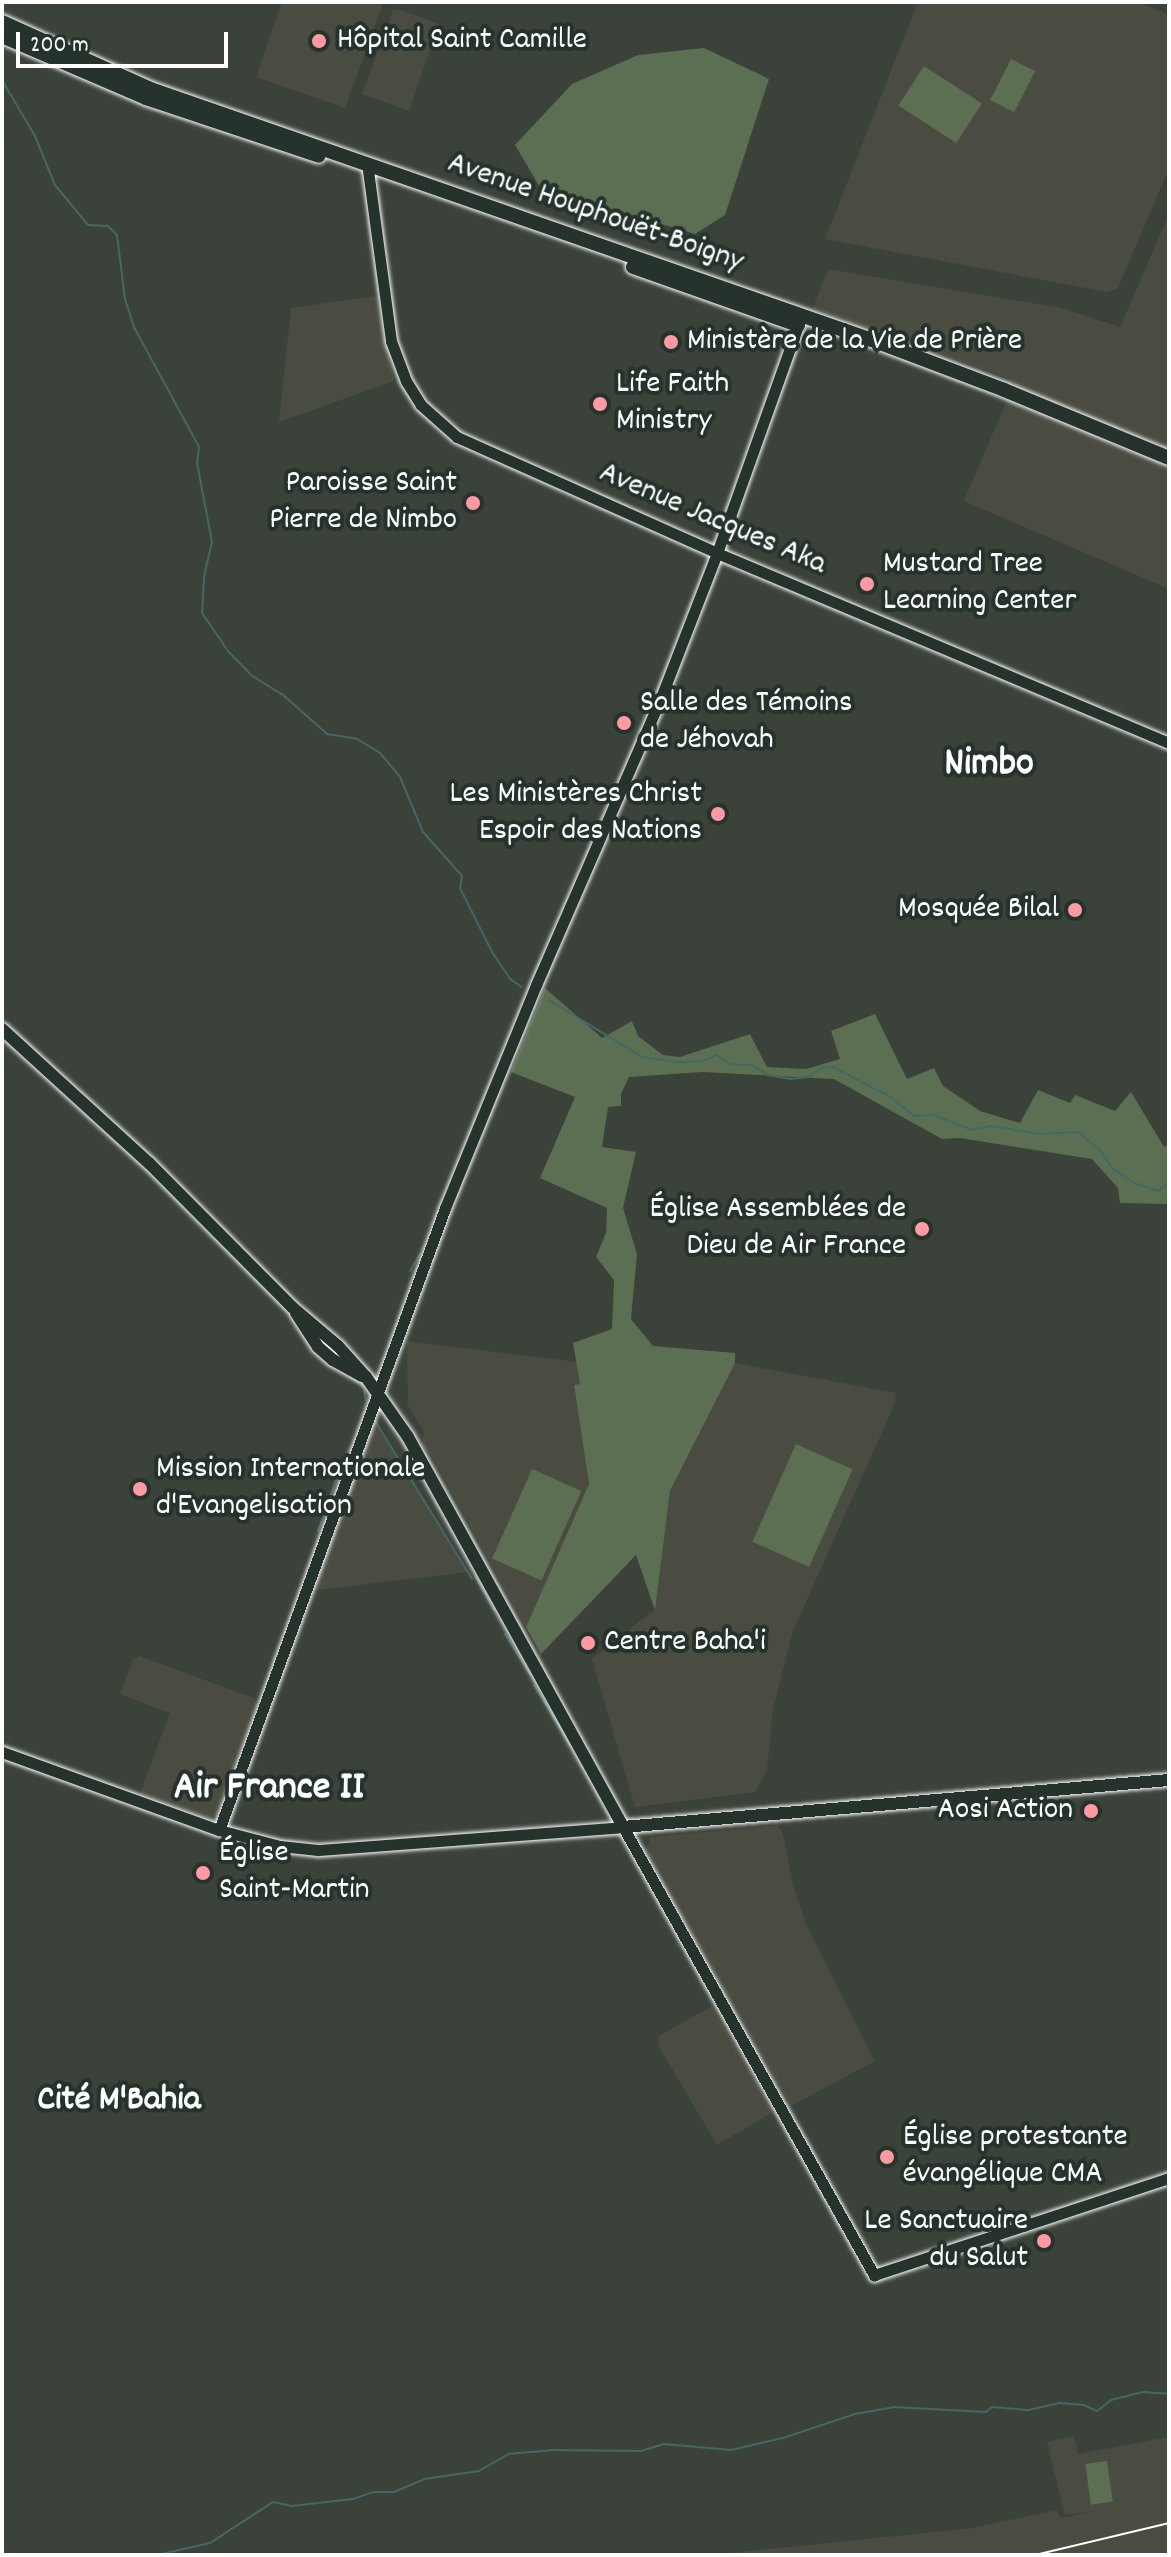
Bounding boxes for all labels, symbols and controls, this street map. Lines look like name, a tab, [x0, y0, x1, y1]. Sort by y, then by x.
scale bar	[20, 16, 232, 66]
place label: Hôpital Saint Camille	[337, 22, 587, 60]
text: 200 m	[30, 29, 89, 63]
marker: Hôpital Saint Camille	[308, 30, 330, 52]
street label: Avenue Houphouët-Boigny	[442, 145, 748, 283]
place label: Ministère de la Vie de Prière	[687, 323, 1022, 361]
marker: Ministère de la Vie de Prière	[662, 333, 680, 351]
place label: Life Faith Ministry	[616, 367, 729, 442]
marker: Life Faith Ministry	[591, 395, 609, 413]
street label: Avenue Jacques Aka	[593, 455, 831, 585]
place label: Paroisse Saint Pierre de Nimbo	[269, 466, 457, 541]
marker: Paroisse Saint Pierre de Nimbo	[464, 494, 482, 512]
place label: Mustard Tree Learning Center	[883, 547, 1076, 622]
marker: Mustard Tree Learning Center	[858, 575, 876, 593]
place label: Salle des Témoins de Jéhovah	[640, 686, 853, 761]
marker: Salle des Témoins de Jéhovah	[615, 714, 633, 732]
district label: Nimbo	[944, 742, 1034, 790]
place label: Les Ministères Christ Espoir des Nations	[449, 777, 702, 852]
marker: Les Ministères Christ Espoir des Nations	[709, 805, 727, 823]
place label: Mosquée Bilal	[898, 891, 1059, 929]
marker: Mosquée Bilal	[1066, 901, 1084, 919]
place label: Église Assemblées de Dieu de Air France	[649, 1192, 906, 1267]
marker: Église Assemblées de Dieu de Air France	[913, 1220, 931, 1238]
place label: Mission Internationale d'Evangelisation	[156, 1452, 425, 1527]
marker: Mission Internationale d'Evangelisation	[131, 1480, 149, 1498]
place label: Centre Baha'i	[604, 1624, 766, 1662]
marker: Centre Baha'i	[579, 1634, 597, 1652]
district label: Air France II	[174, 1766, 364, 1814]
place label: Aosi Action	[938, 1792, 1073, 1830]
marker: Aosi Action	[1080, 1800, 1102, 1822]
place label: Église Saint-Martin	[219, 1836, 370, 1911]
marker: Église Saint-Martin	[194, 1864, 212, 1882]
district label: Cité M'Bahia	[37, 2080, 201, 2124]
place label: Église protestante évangélique CMA	[903, 2120, 1128, 2195]
marker: Église protestante évangélique CMA	[878, 2148, 896, 2166]
place label: Le Sanctuaire du Salut	[864, 2204, 1028, 2279]
marker: Le Sanctuaire du Salut	[1035, 2232, 1053, 2250]

